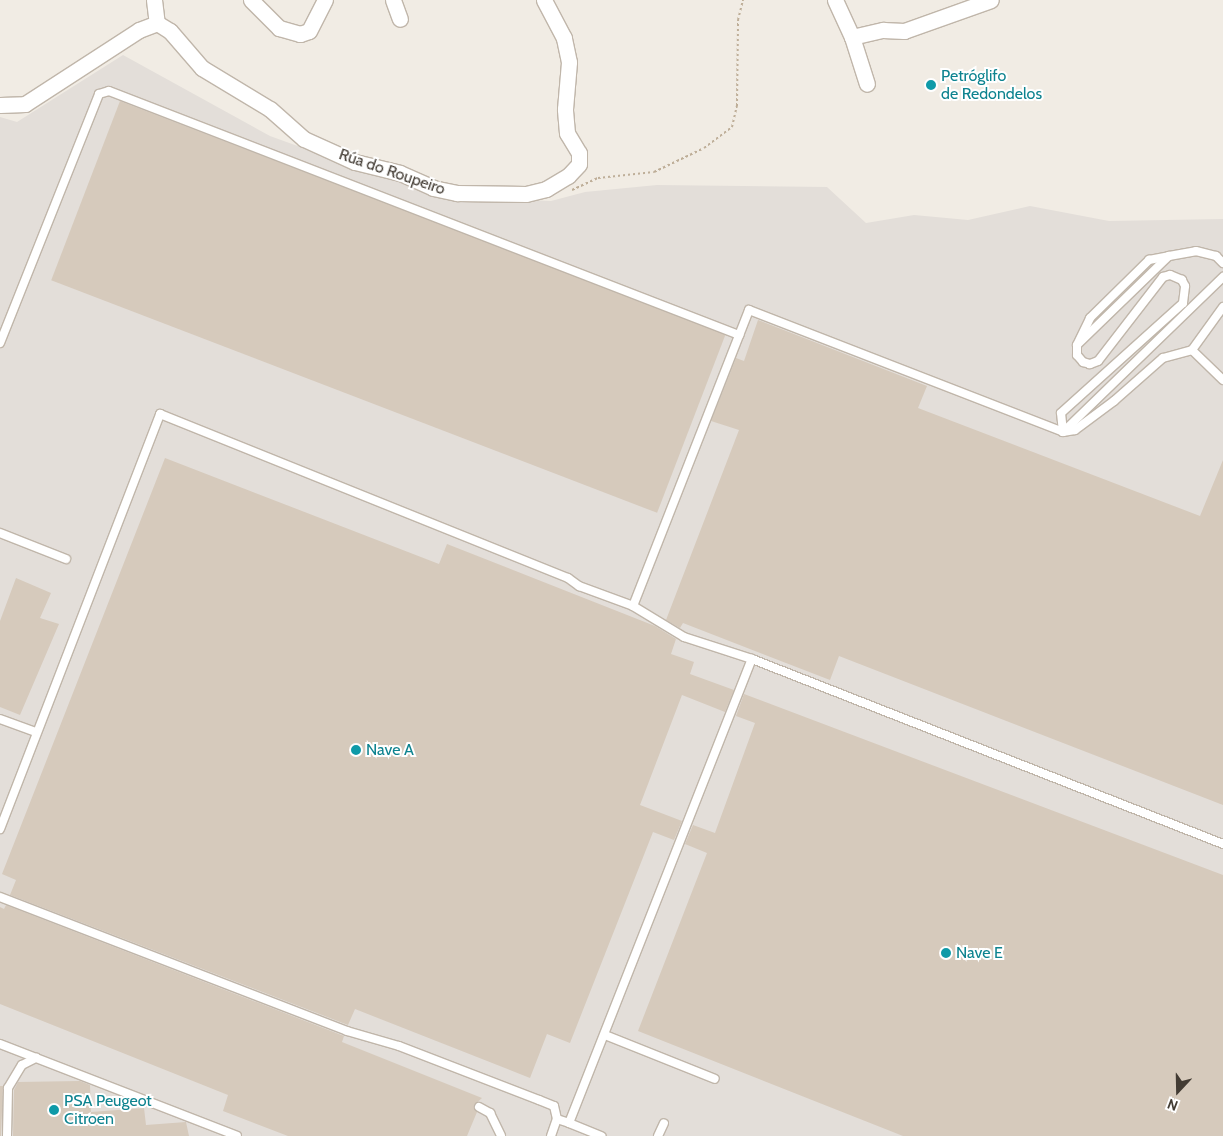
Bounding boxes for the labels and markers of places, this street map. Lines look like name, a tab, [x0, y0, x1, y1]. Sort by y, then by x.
place label: Petróglifo de Redondelos	[941, 66, 1042, 104]
marker: Petróglifo de Redondelos	[925, 79, 937, 91]
place label: Nave A	[366, 740, 414, 760]
marker: Nave A	[350, 744, 362, 756]
place label: Nave E	[956, 943, 1003, 963]
marker: Nave E	[940, 947, 952, 959]
place label: PSA Peugeot Citroen	[64, 1091, 152, 1129]
marker: PSA Peugeot Citroen	[48, 1104, 60, 1116]

